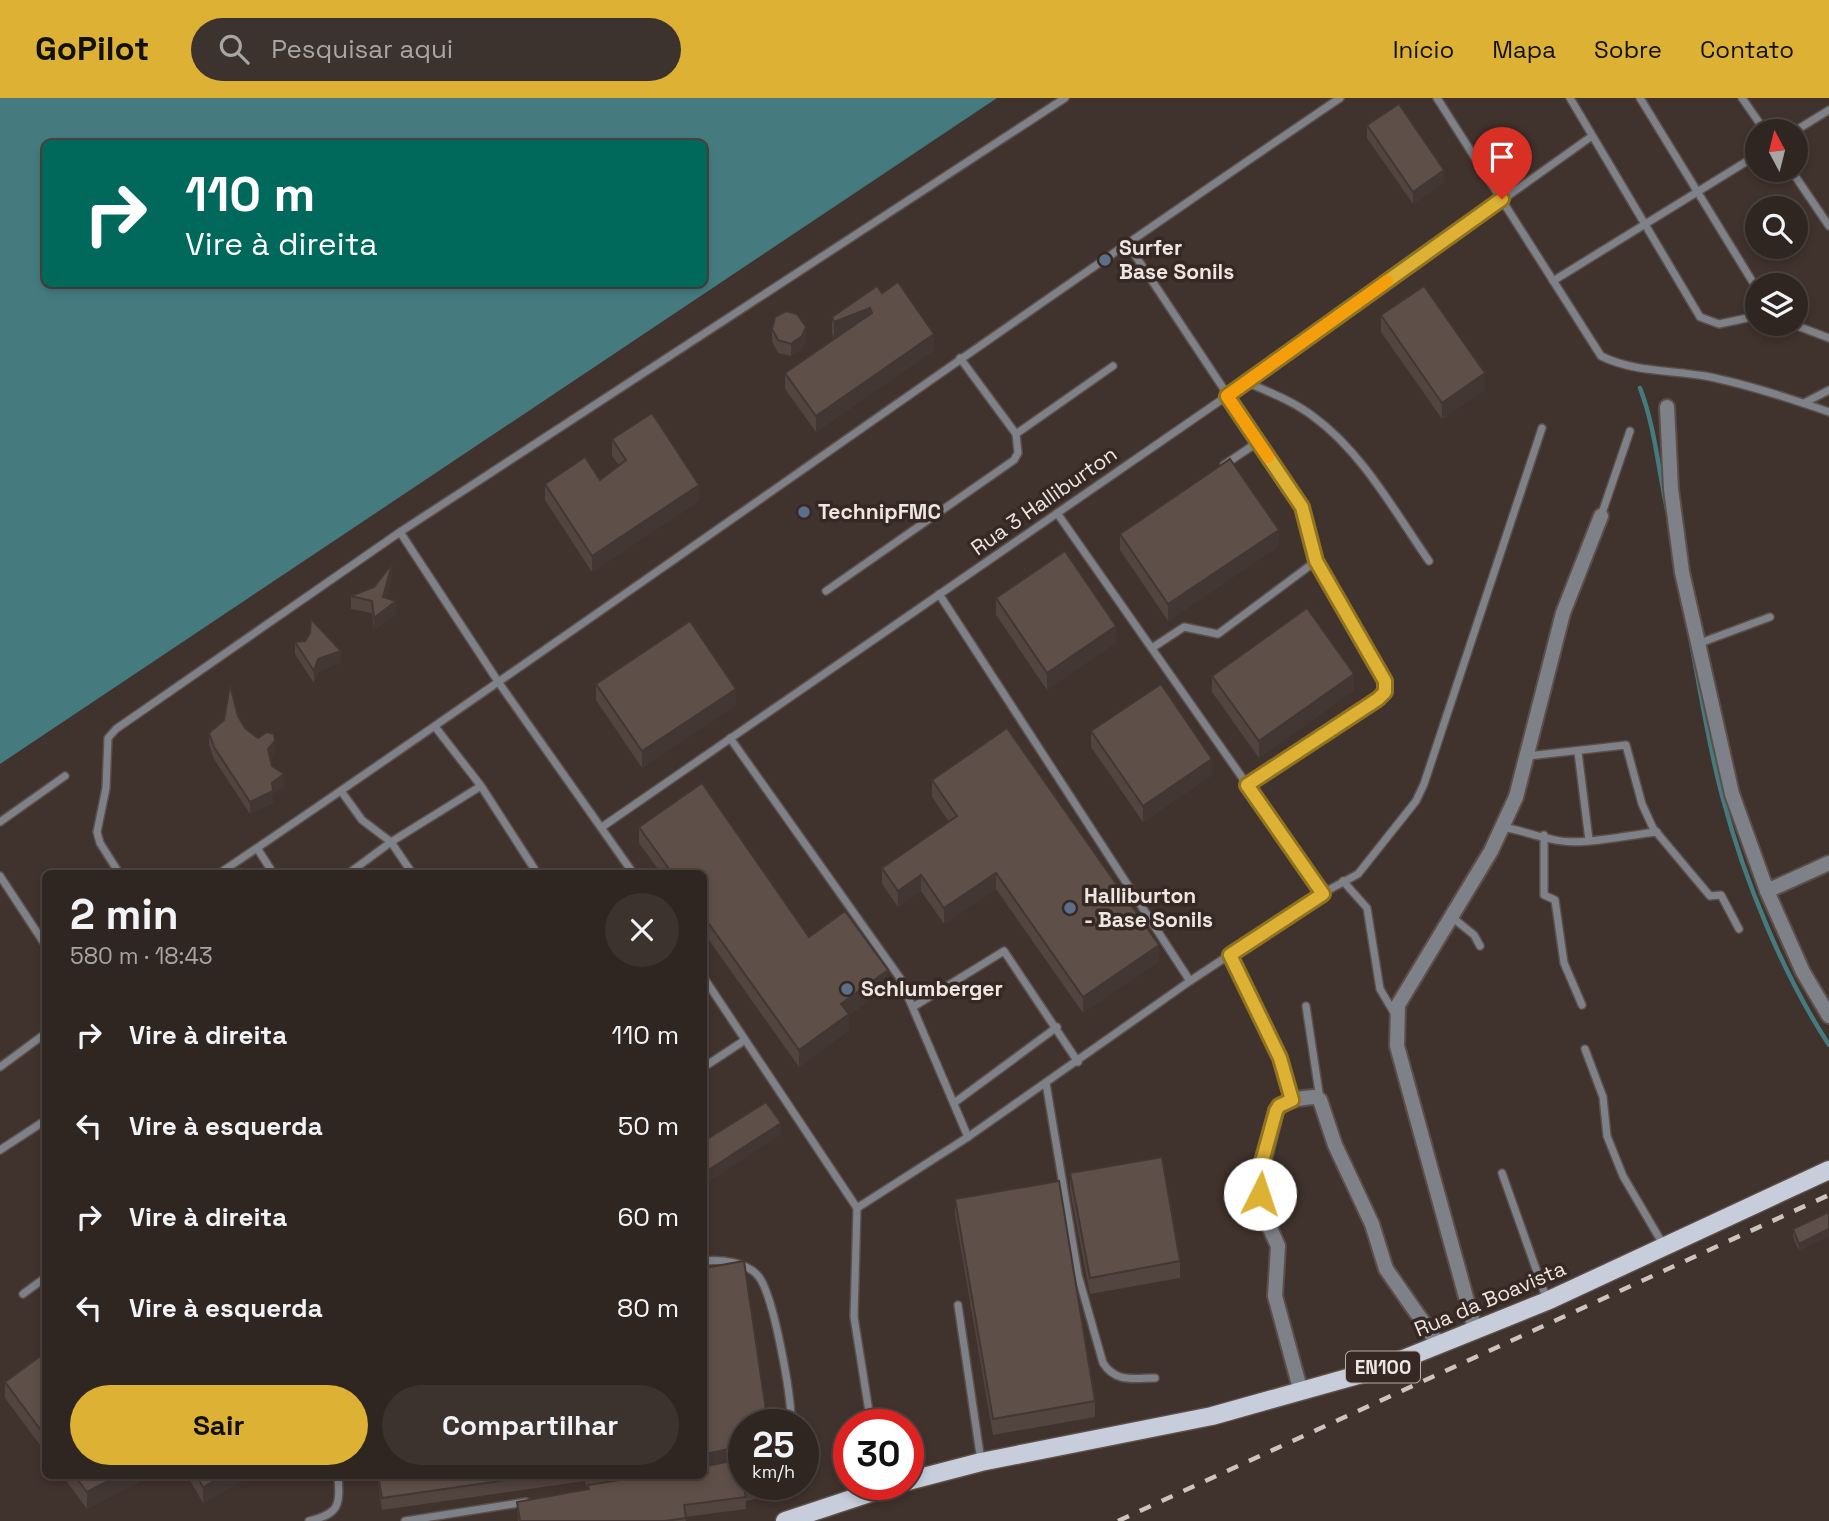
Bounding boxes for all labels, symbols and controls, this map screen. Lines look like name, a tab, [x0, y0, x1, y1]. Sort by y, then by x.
search box	[191, 18, 681, 81]
text: GoPilot	[35, 28, 149, 70]
icon: search	[215, 30, 253, 68]
text: Pesquisar aqui	[271, 32, 453, 66]
text: Início	[1393, 34, 1454, 65]
text: Mapa	[1492, 34, 1556, 65]
text: Sobre	[1594, 34, 1662, 65]
text: Contato	[1700, 34, 1794, 65]
north arrow	[1745, 119, 1808, 182]
map controls	[1745, 119, 1808, 336]
pin	[1472, 127, 1532, 199]
icon: arrive	[1483, 138, 1521, 176]
text: 110 m	[185, 163, 315, 225]
icon: right	[70, 168, 161, 259]
button: search	[1745, 196, 1808, 259]
text: Vire à direita	[185, 224, 378, 264]
place label: Surfer Base Sonils	[1119, 234, 1234, 285]
marker: Surfer Base Sonils	[1097, 252, 1113, 268]
button: layers	[1745, 273, 1808, 336]
street label: Rua 3 Halliburton	[965, 440, 1122, 561]
place label: TechnipFMC	[818, 498, 941, 525]
marker: TechnipFMC	[796, 504, 812, 520]
place label: Halliburton - Base Sonils	[1084, 882, 1213, 933]
text: 2 min	[70, 888, 179, 941]
button: close	[605, 893, 679, 967]
marker: Halliburton - Base Sonils	[1062, 900, 1078, 916]
text: 580 m · 18:43	[70, 941, 213, 971]
place label: Schlumberger	[861, 975, 1003, 1002]
marker: Schlumberger	[839, 981, 855, 997]
icon: right	[70, 1016, 108, 1054]
text: Vire à direita	[129, 1018, 287, 1052]
text: 110 m	[612, 1018, 679, 1052]
icon: left	[70, 1107, 108, 1145]
text: Vire à esquerda	[129, 1109, 323, 1143]
text: 50 m	[618, 1109, 679, 1143]
position arrow	[1223, 1157, 1297, 1231]
icon: right	[70, 1198, 108, 1236]
text: Vire à direita	[129, 1200, 287, 1234]
text: 60 m	[617, 1200, 679, 1234]
street label: Rua da Boavista	[1410, 1254, 1570, 1343]
icon: left	[70, 1289, 108, 1327]
text: Vire à esquerda	[129, 1291, 323, 1325]
text: 80 m	[617, 1291, 679, 1325]
road number: EN100	[1346, 1352, 1420, 1382]
button: Sair	[70, 1385, 368, 1465]
button: Compartilhar	[382, 1385, 679, 1465]
speed limit sign: 30	[833, 1409, 924, 1500]
text: 25	[753, 1423, 794, 1467]
text: km/h	[752, 1460, 795, 1483]

